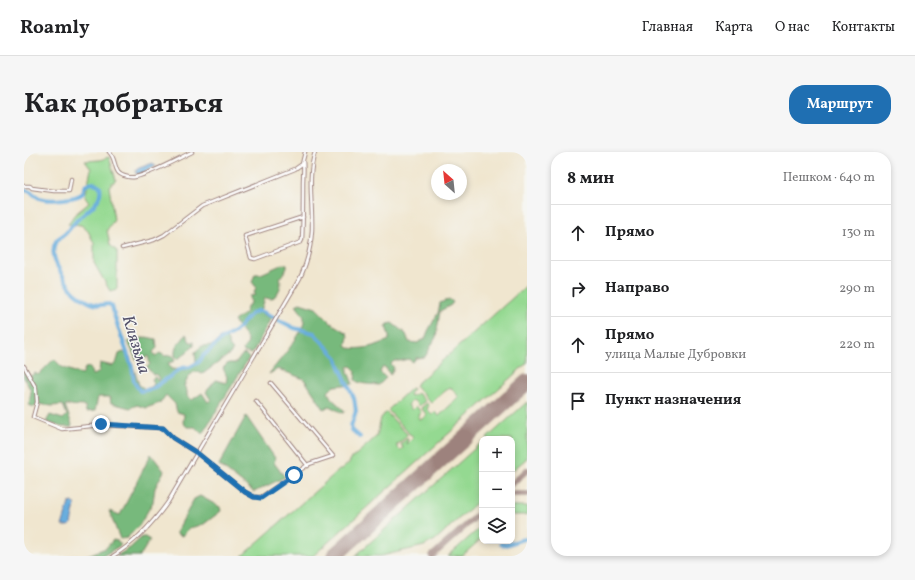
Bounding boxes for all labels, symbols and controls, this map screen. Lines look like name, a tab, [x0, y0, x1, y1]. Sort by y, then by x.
text: Roamly	[20, 15, 90, 41]
text: Главная	[642, 18, 693, 37]
text: Карта	[715, 18, 753, 37]
text: О нас	[775, 18, 810, 37]
text: Контакты	[832, 18, 895, 37]
text: Как добраться	[24, 85, 223, 124]
button: Маршрут	[789, 85, 891, 124]
north arrow	[431, 164, 467, 200]
text: 8 мин	[567, 167, 614, 190]
text: Пешком · 640 m	[783, 169, 875, 187]
icon: ahead	[567, 222, 589, 244]
text: Прямо	[605, 222, 654, 243]
text: 130 m	[842, 224, 875, 242]
icon: right	[567, 278, 589, 300]
text: Направо	[605, 278, 669, 299]
text: 290 m	[839, 280, 875, 298]
water label: Клязьма	[116, 312, 155, 377]
text: Прямо	[605, 325, 654, 346]
icon: ahead	[567, 334, 589, 356]
text: 220 m	[839, 336, 875, 354]
text: улица Малые Дубровки	[605, 346, 746, 364]
icon: arrive	[567, 390, 589, 412]
text: Пункт назначения	[605, 390, 741, 411]
route end	[92, 415, 110, 433]
map controls	[479, 436, 515, 544]
button: +	[479, 436, 515, 472]
route start	[285, 466, 303, 484]
button: −	[479, 472, 515, 508]
button: layers	[479, 508, 515, 544]

